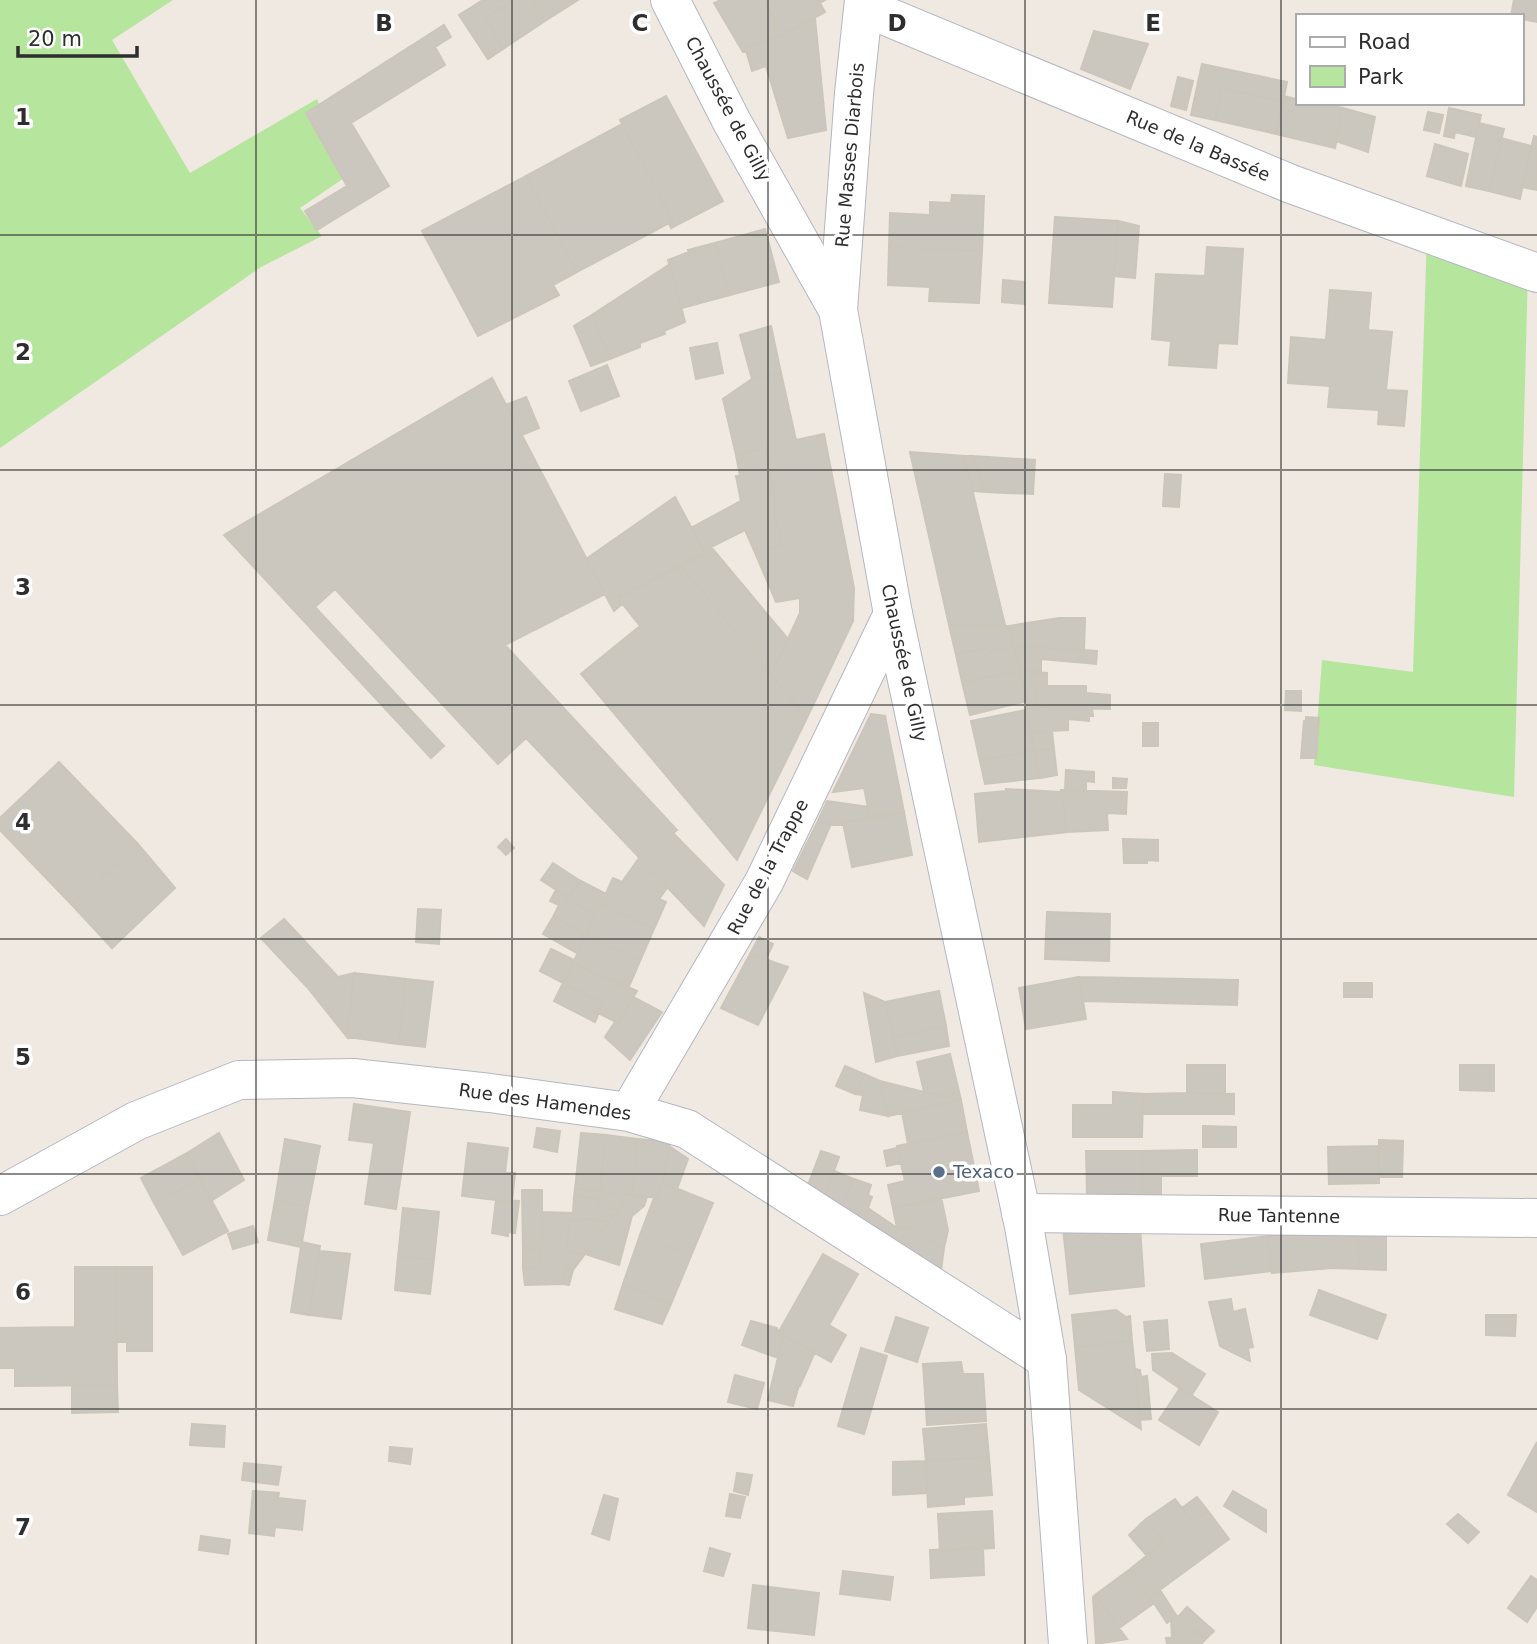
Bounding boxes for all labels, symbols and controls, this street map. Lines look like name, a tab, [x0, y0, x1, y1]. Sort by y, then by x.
text: B	[375, 10, 393, 36]
text: C	[632, 10, 648, 36]
text: D	[887, 10, 907, 36]
text: E	[1145, 10, 1161, 36]
scale bar	[18, 14, 136, 58]
legend	[1296, 14, 1523, 105]
text: 20 m	[28, 27, 82, 51]
text: Road	[1358, 30, 1411, 54]
street label: Chaussée de Gilly	[681, 33, 776, 185]
street label: Rue Masses Diarbois	[831, 62, 868, 248]
text: Park	[1358, 65, 1404, 89]
text: 1	[15, 104, 31, 130]
street label: Rue de la Bassée	[1123, 106, 1273, 185]
text: 2	[15, 339, 31, 365]
text: 3	[15, 574, 31, 600]
street label: Chaussée de Gilly	[877, 582, 932, 744]
street label: Rue de la Trappe	[723, 795, 812, 938]
text: 4	[15, 809, 31, 835]
text: 5	[15, 1044, 31, 1070]
street label: Rue des Hamendes	[457, 1079, 633, 1124]
place label: Texaco	[952, 1161, 1014, 1182]
marker: Texaco	[931, 1164, 947, 1180]
street label: Rue Tantenne	[1218, 1204, 1340, 1227]
text: 6	[15, 1279, 31, 1305]
text: 7	[15, 1514, 31, 1540]

